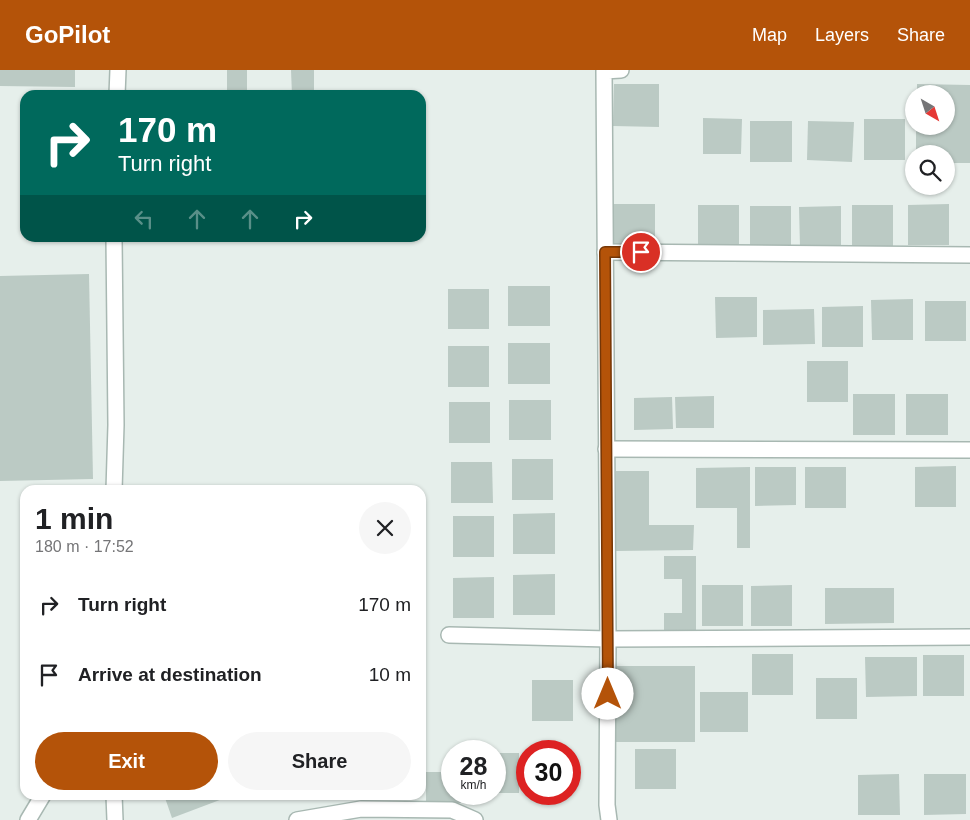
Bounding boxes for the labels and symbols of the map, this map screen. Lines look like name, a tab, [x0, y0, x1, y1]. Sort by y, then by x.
north arrow	[905, 85, 955, 135]
pin	[620, 231, 662, 273]
position arrow	[581, 667, 633, 719]
speed limit sign: 30	[516, 740, 581, 805]

